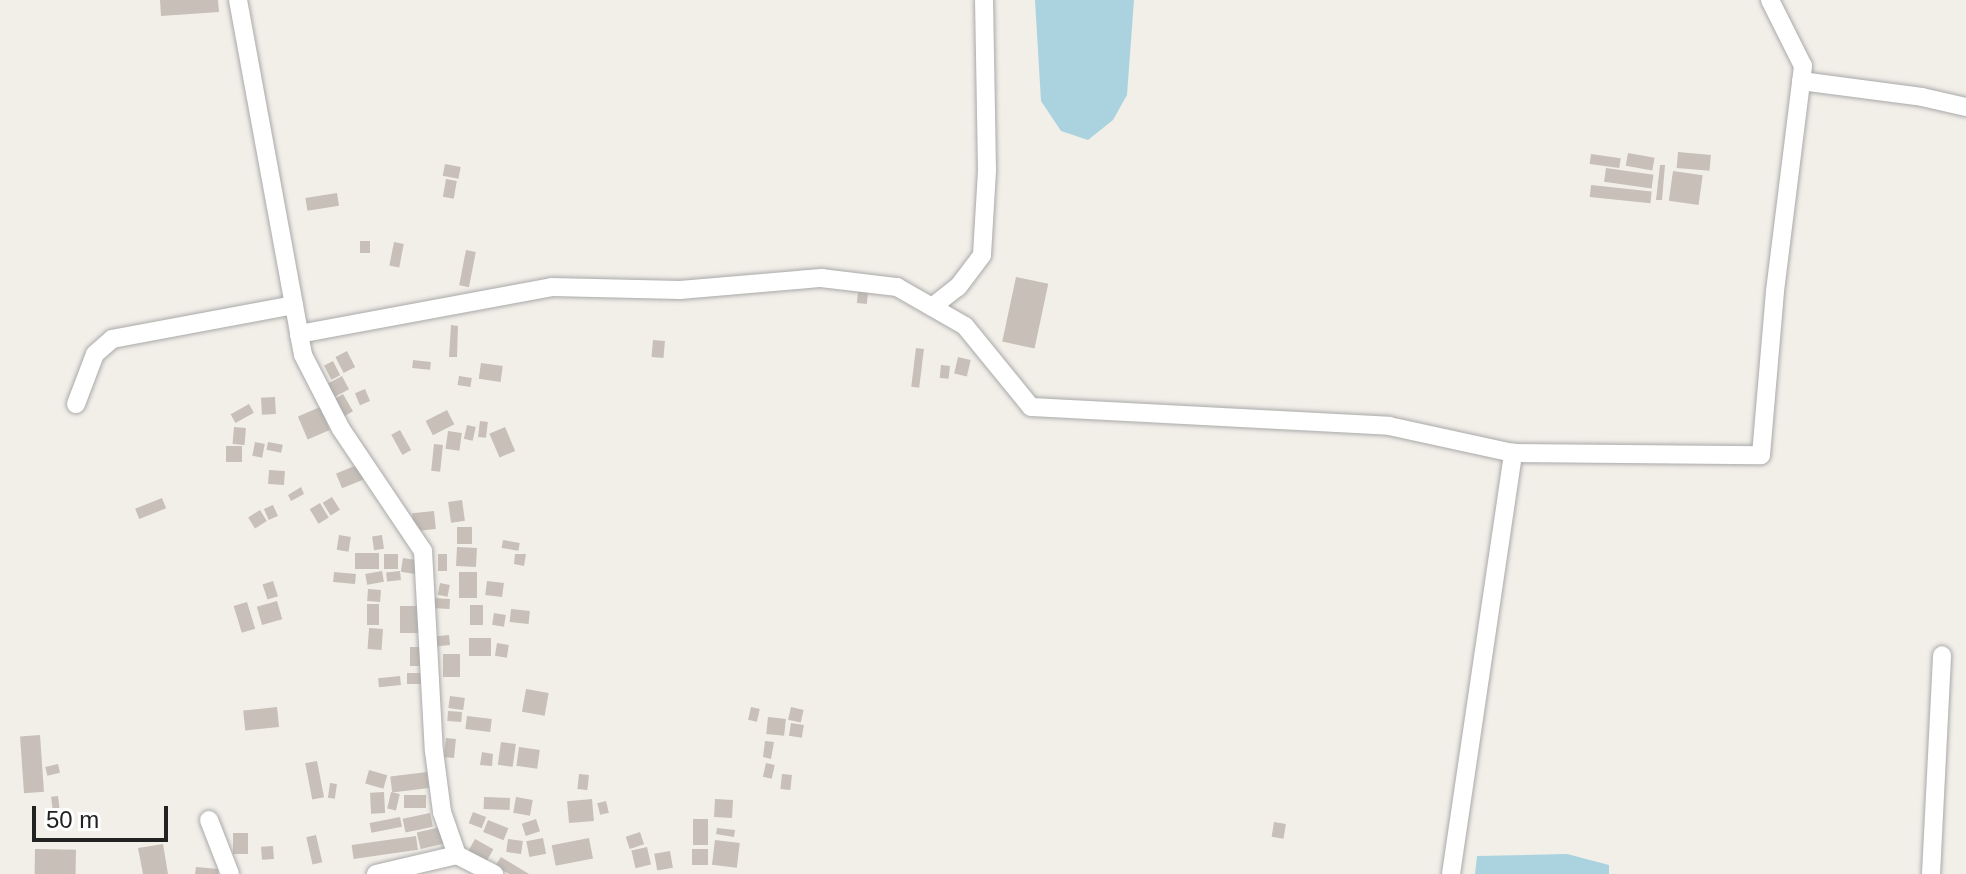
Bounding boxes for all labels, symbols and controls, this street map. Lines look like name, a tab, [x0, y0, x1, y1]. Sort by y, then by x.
scale bar	[36, 790, 172, 840]
text: 50 m	[46, 806, 99, 833]

